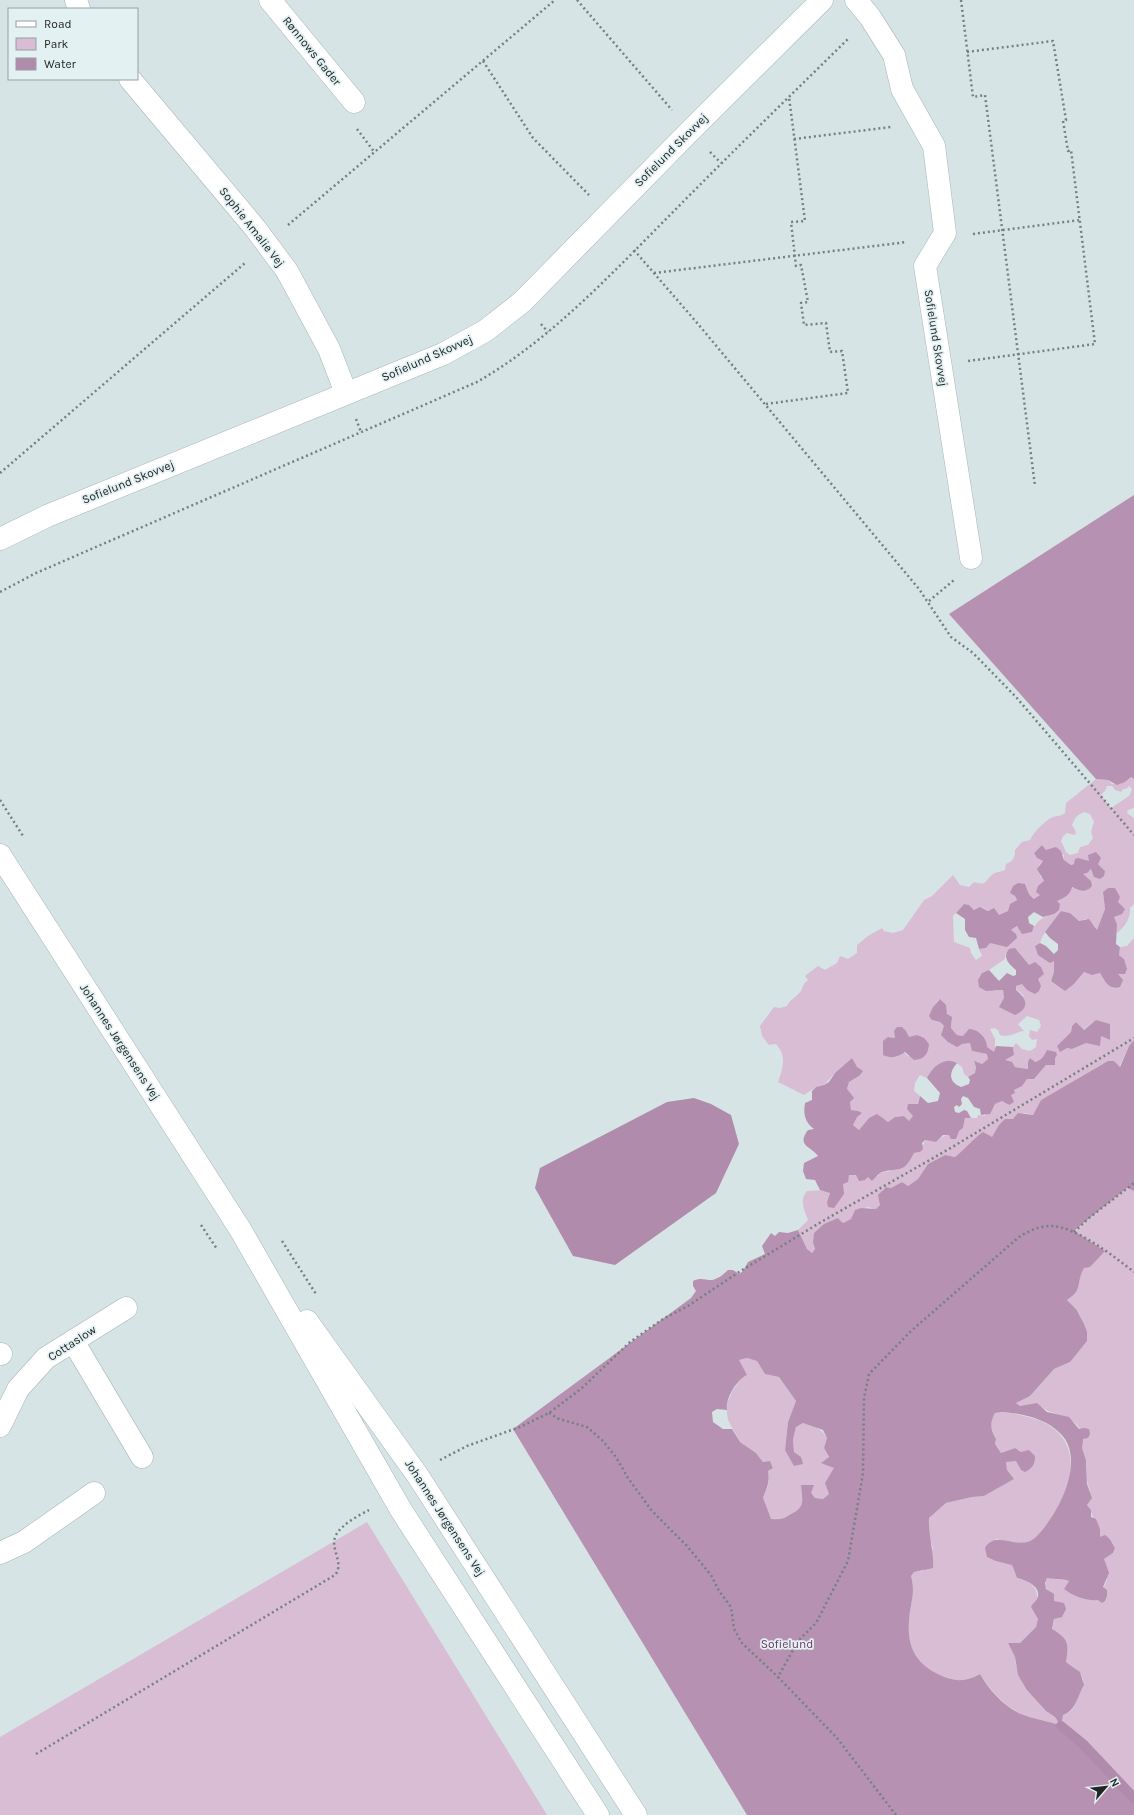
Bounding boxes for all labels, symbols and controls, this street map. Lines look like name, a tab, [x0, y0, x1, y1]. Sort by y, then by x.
legend	[8, 8, 138, 80]
street label: Rønnows Gader	[280, 14, 345, 89]
text: Road	[44, 17, 72, 31]
text: Park	[44, 37, 69, 51]
text: Water	[44, 57, 77, 71]
street label: Sofielund Skovvej	[631, 110, 711, 190]
street label: Sophie Amalie Vej	[216, 184, 288, 270]
street label: Sofielund Skovvej	[921, 288, 951, 388]
street label: Sofielund Skovvej	[379, 332, 475, 384]
street label: Sofielund Skovvej	[80, 457, 176, 507]
street label: Johannes Jørgensens Vej	[77, 981, 163, 1103]
street label: Cottaslow	[45, 1322, 99, 1364]
street label: Johannes Jørgensens Vej	[402, 1457, 488, 1579]
park label: Sofielund	[761, 1637, 813, 1651]
north arrow	[1086, 1767, 1126, 1807]
text: N	[1107, 1776, 1122, 1789]

